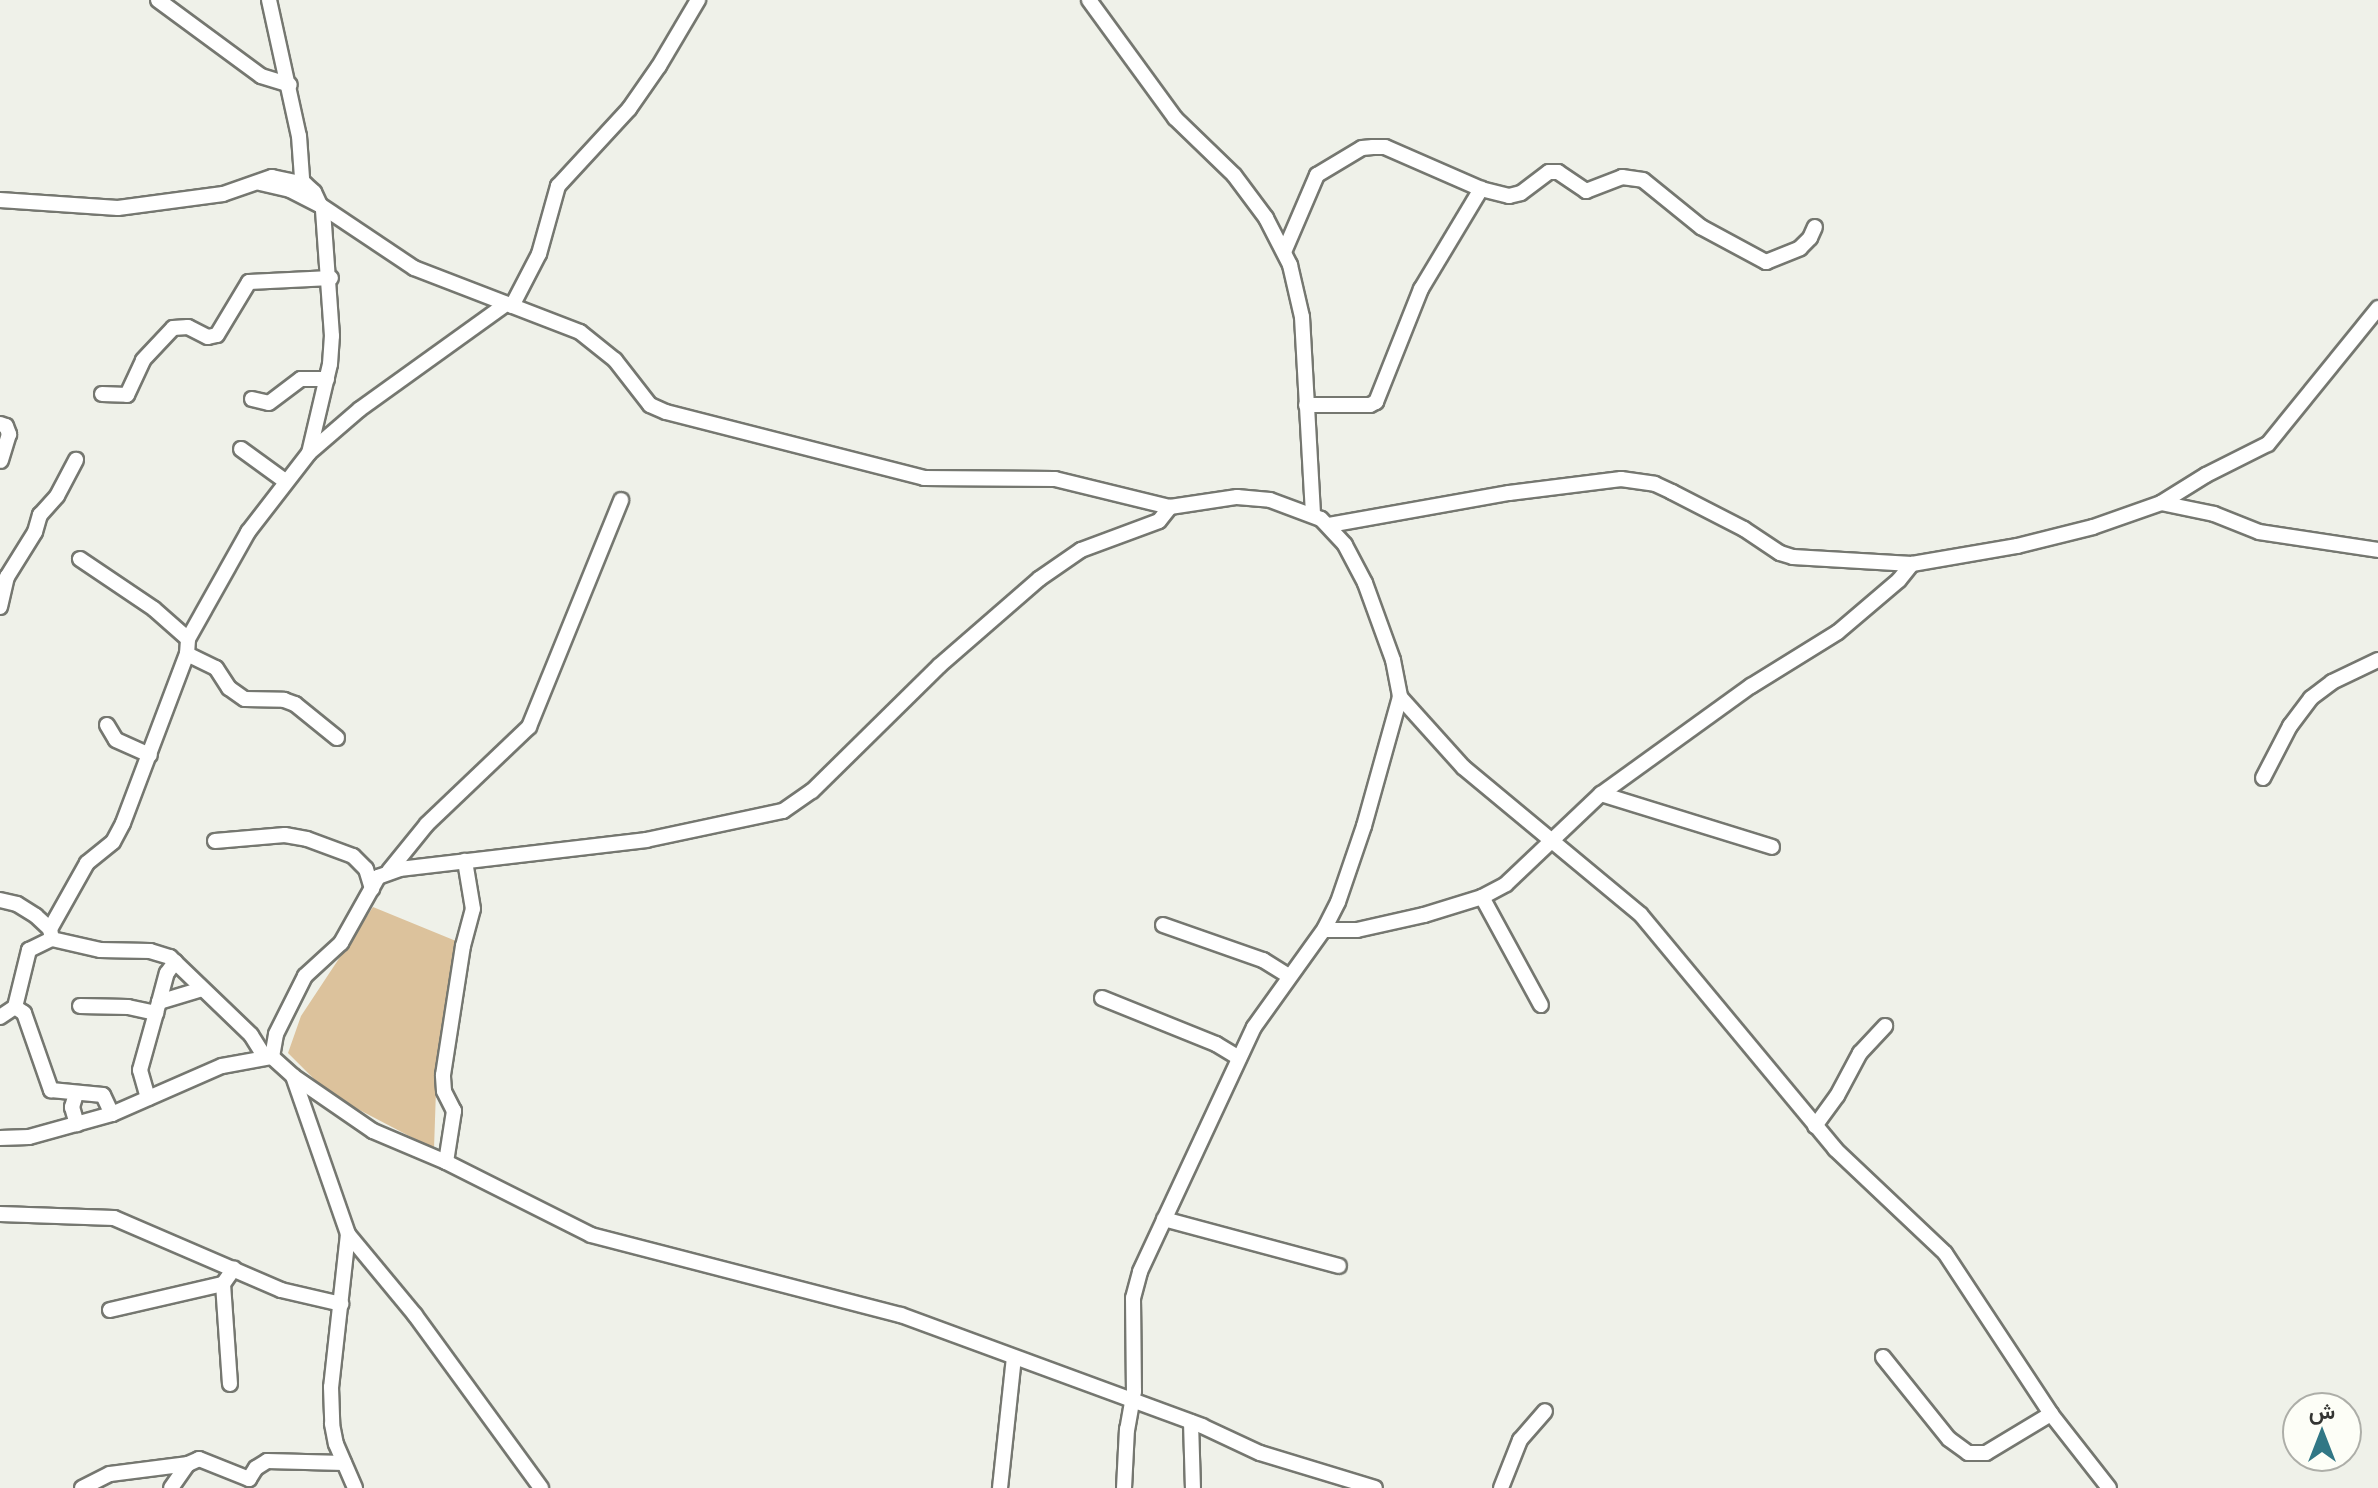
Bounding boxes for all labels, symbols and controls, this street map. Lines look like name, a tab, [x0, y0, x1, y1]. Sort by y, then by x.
north arrow	[2282, 1392, 2362, 1472]
text: ش	[2309, 1397, 2335, 1423]

